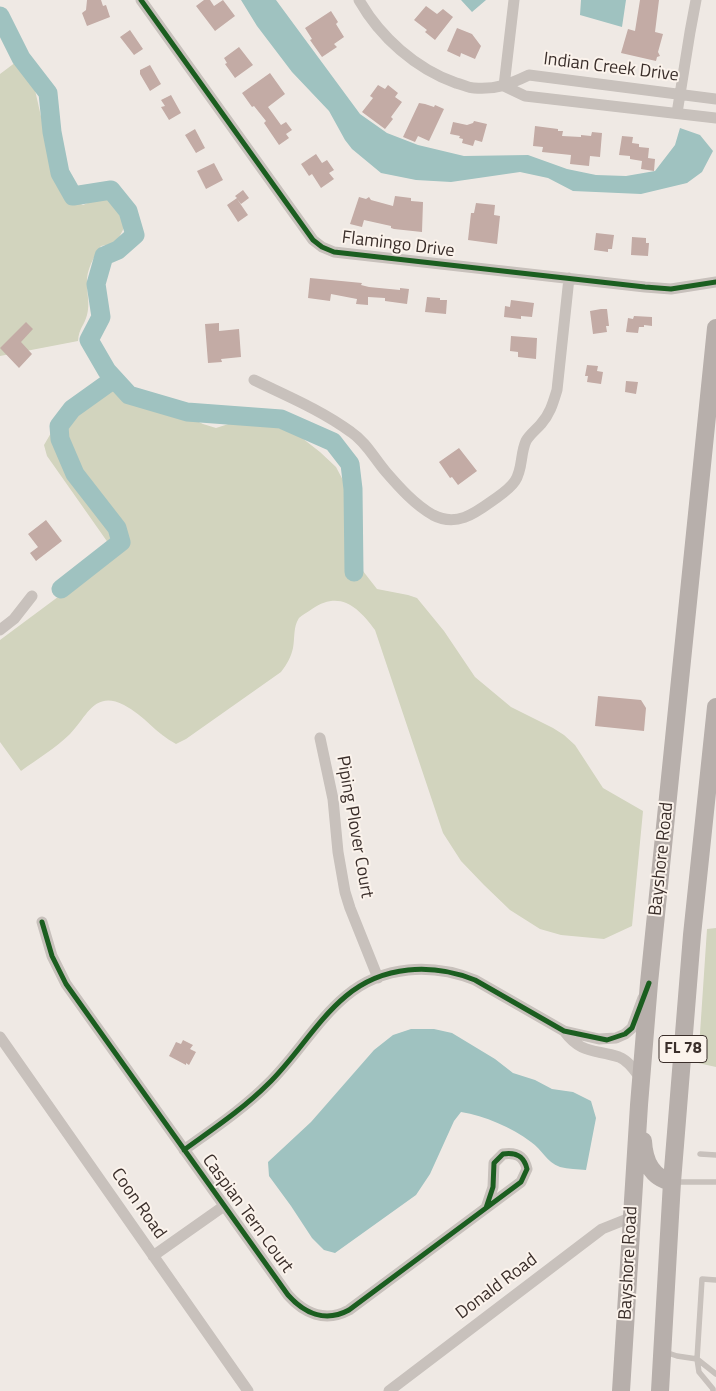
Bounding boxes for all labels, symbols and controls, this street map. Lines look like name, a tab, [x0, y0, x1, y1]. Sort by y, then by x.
street label: Indian Creek Drive	[542, 49, 680, 87]
street label: Flamingo Drive	[340, 227, 456, 263]
street label: Piping Plover Court	[331, 754, 377, 900]
street label: Bayshore Road	[645, 801, 679, 917]
road number: FL 78	[659, 1036, 707, 1062]
street label: Caspian Tern Court	[197, 1151, 297, 1277]
street label: Coon Road	[106, 1165, 170, 1243]
street label: Bayshore Road	[615, 1205, 643, 1321]
street label: Donald Road	[452, 1249, 542, 1325]

